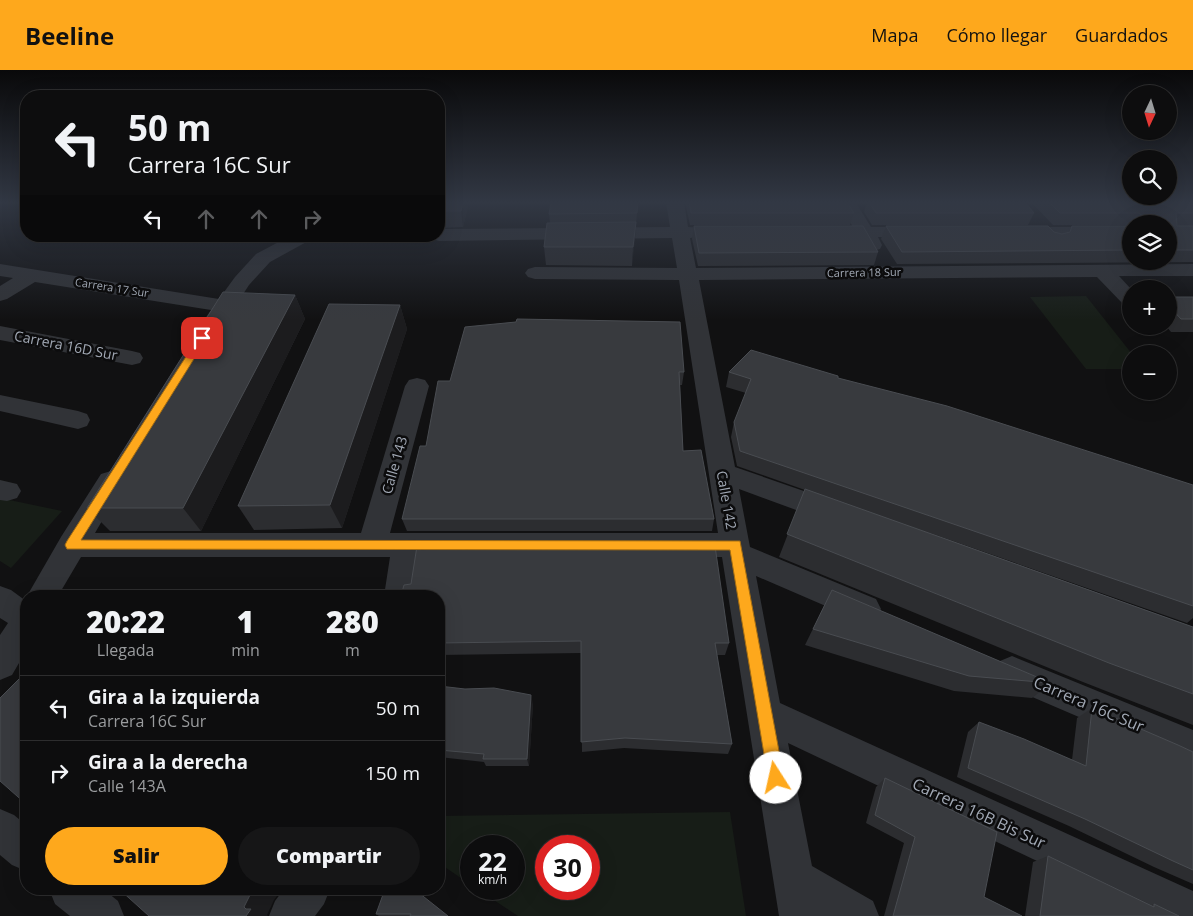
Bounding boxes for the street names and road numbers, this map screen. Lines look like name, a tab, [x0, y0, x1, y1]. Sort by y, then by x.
street label: Carrera 18 Sur	[827, 264, 902, 280]
street label: Carrera 17 Sur	[74, 274, 150, 300]
street label: Carrera 16D Sur	[13, 326, 120, 364]
street label: Calle 143	[377, 434, 411, 496]
street label: Calle 142	[713, 469, 741, 531]
street label: Carrera 16C Sur	[1030, 671, 1148, 737]
street label: Carrera 16B Bis Sur	[909, 772, 1050, 854]

